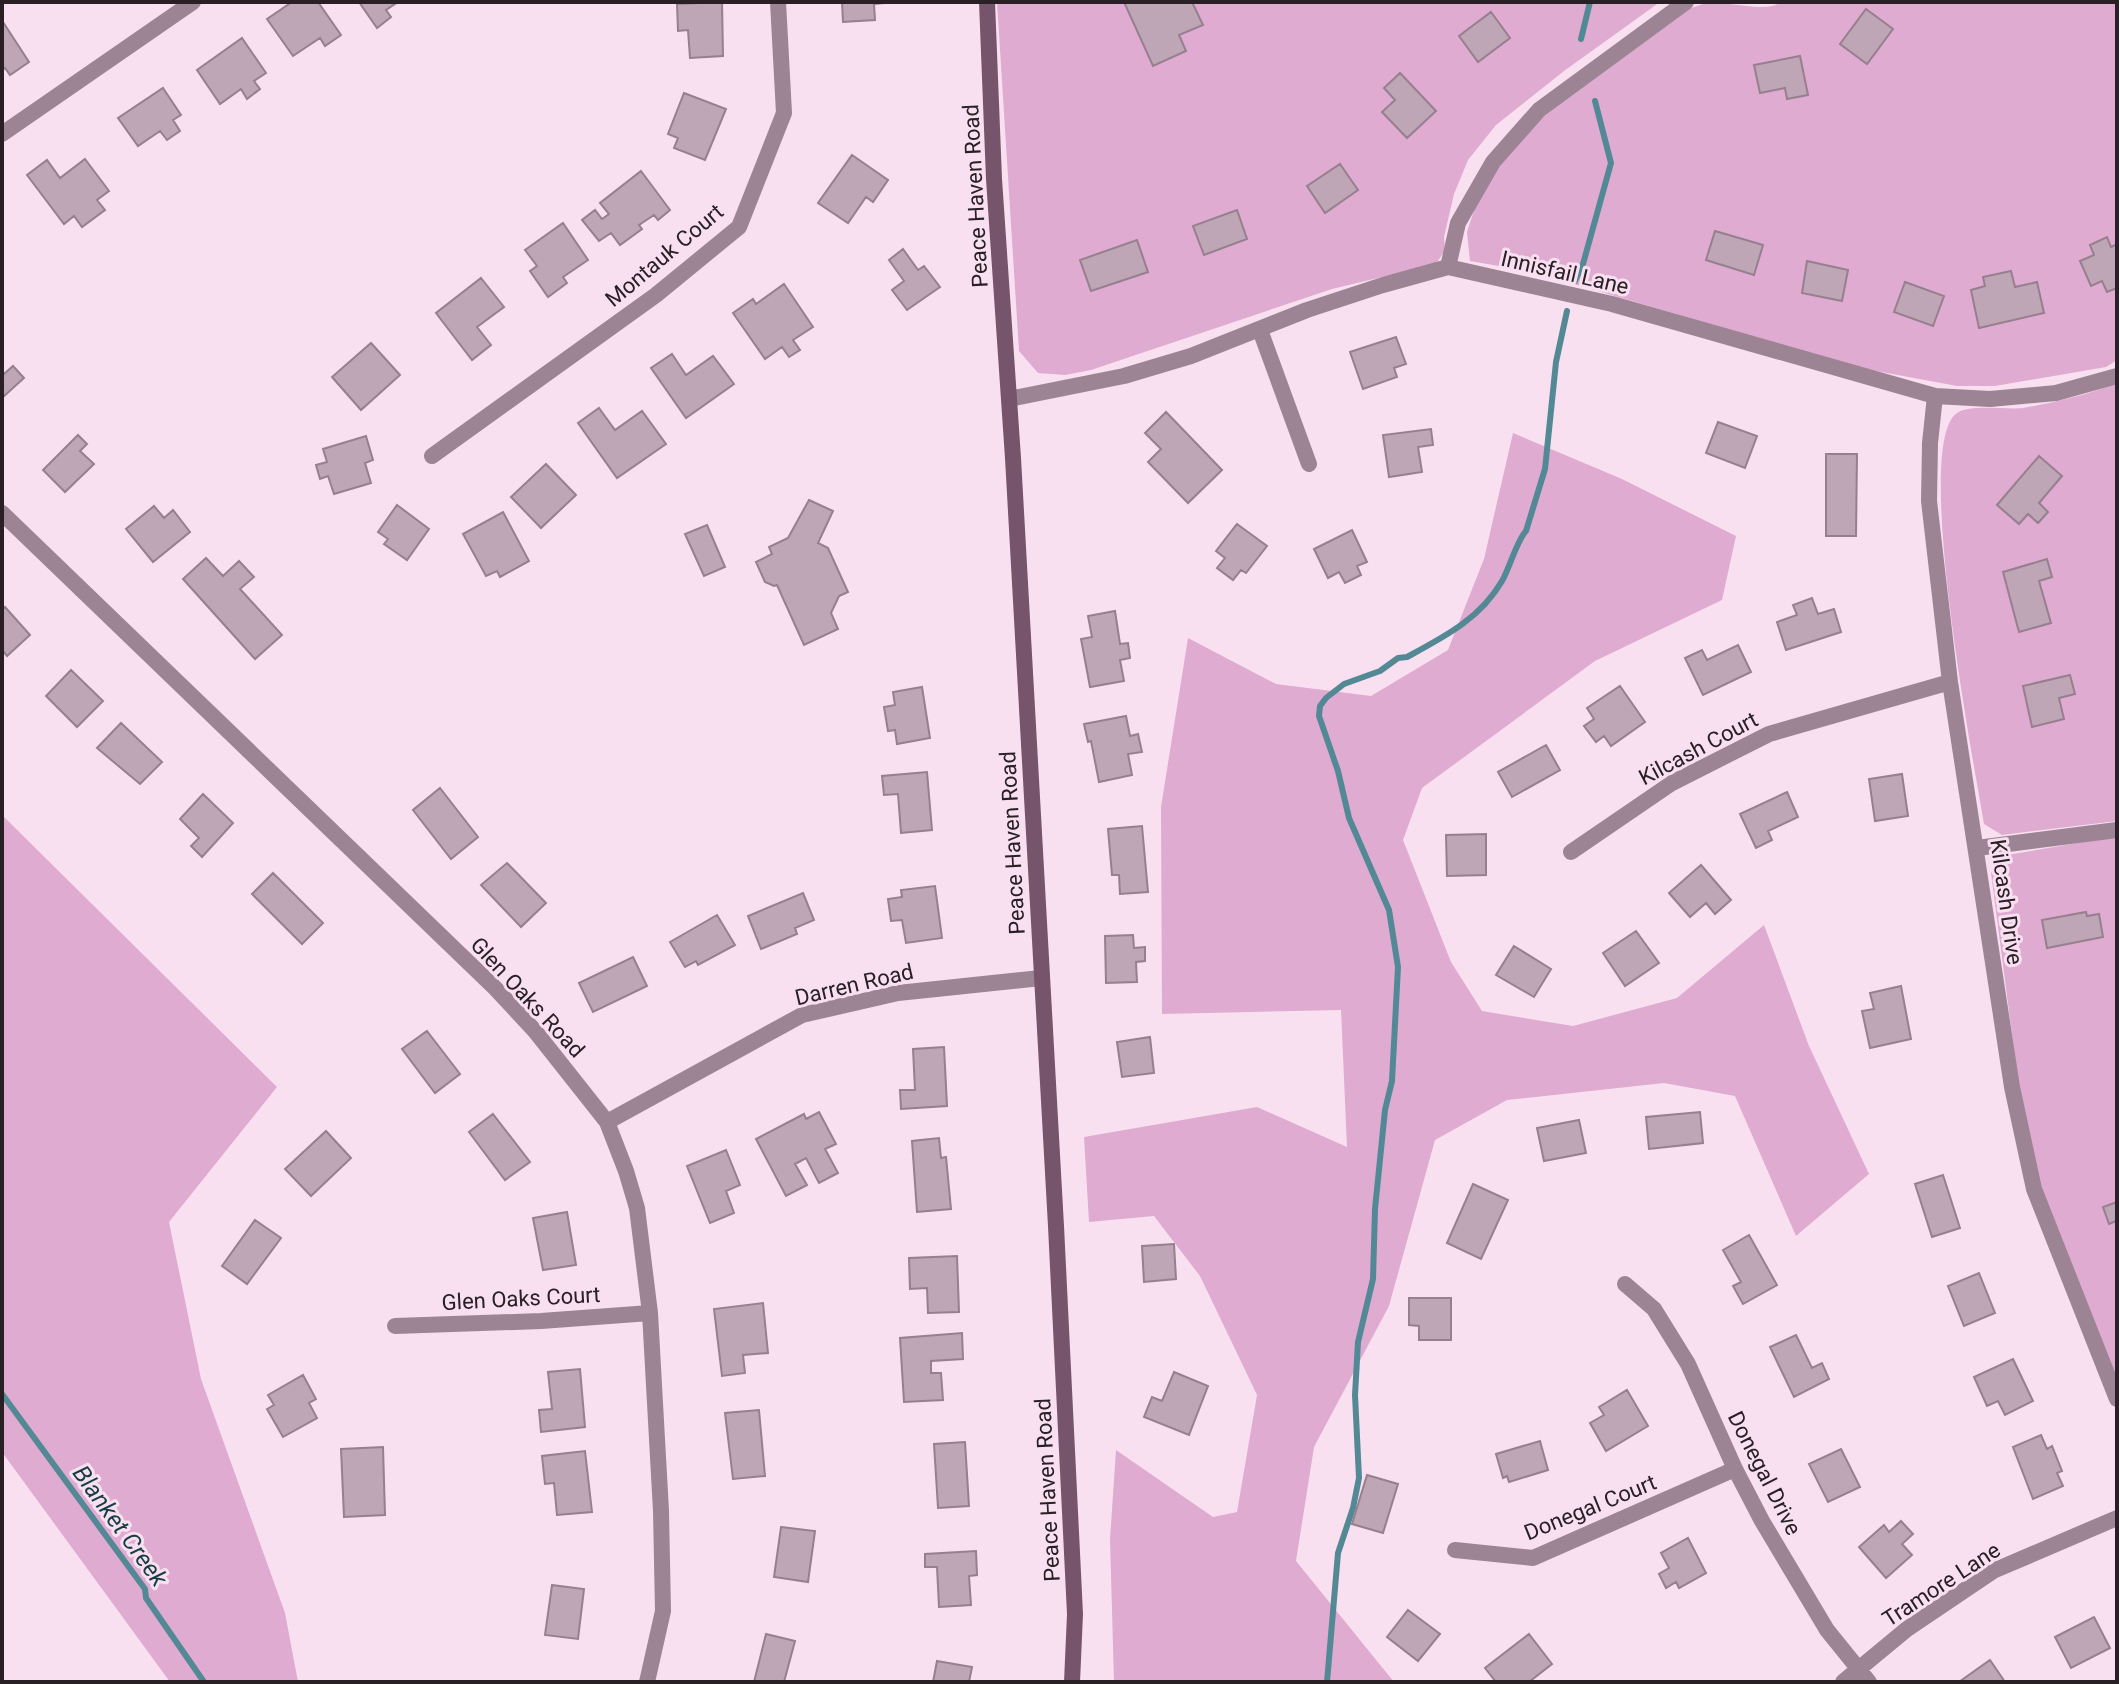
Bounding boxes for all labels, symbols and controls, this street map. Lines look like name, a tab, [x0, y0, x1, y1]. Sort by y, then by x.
street label: Peace Haven Road	[958, 104, 993, 288]
street label: Montauk Court	[600, 199, 728, 312]
street label: Innisfail Lane	[1499, 246, 1631, 299]
street label: Kilcash Court	[1634, 707, 1762, 790]
street label: Peace Haven Road	[995, 751, 1030, 935]
street label: Kilcash Drive	[1985, 838, 2028, 966]
street label: Glen Oaks Road	[466, 932, 590, 1063]
street label: Darren Road	[792, 959, 916, 1010]
street label: Glen Oaks Court	[441, 1282, 601, 1315]
street label: Peace Haven Road	[1030, 1398, 1065, 1582]
street label: Donegal Drive	[1723, 1407, 1806, 1539]
water label: Blanket Creek	[67, 1460, 174, 1593]
street label: Donegal Court	[1521, 1470, 1660, 1545]
street label: Tramore Lane	[1878, 1537, 2005, 1632]

